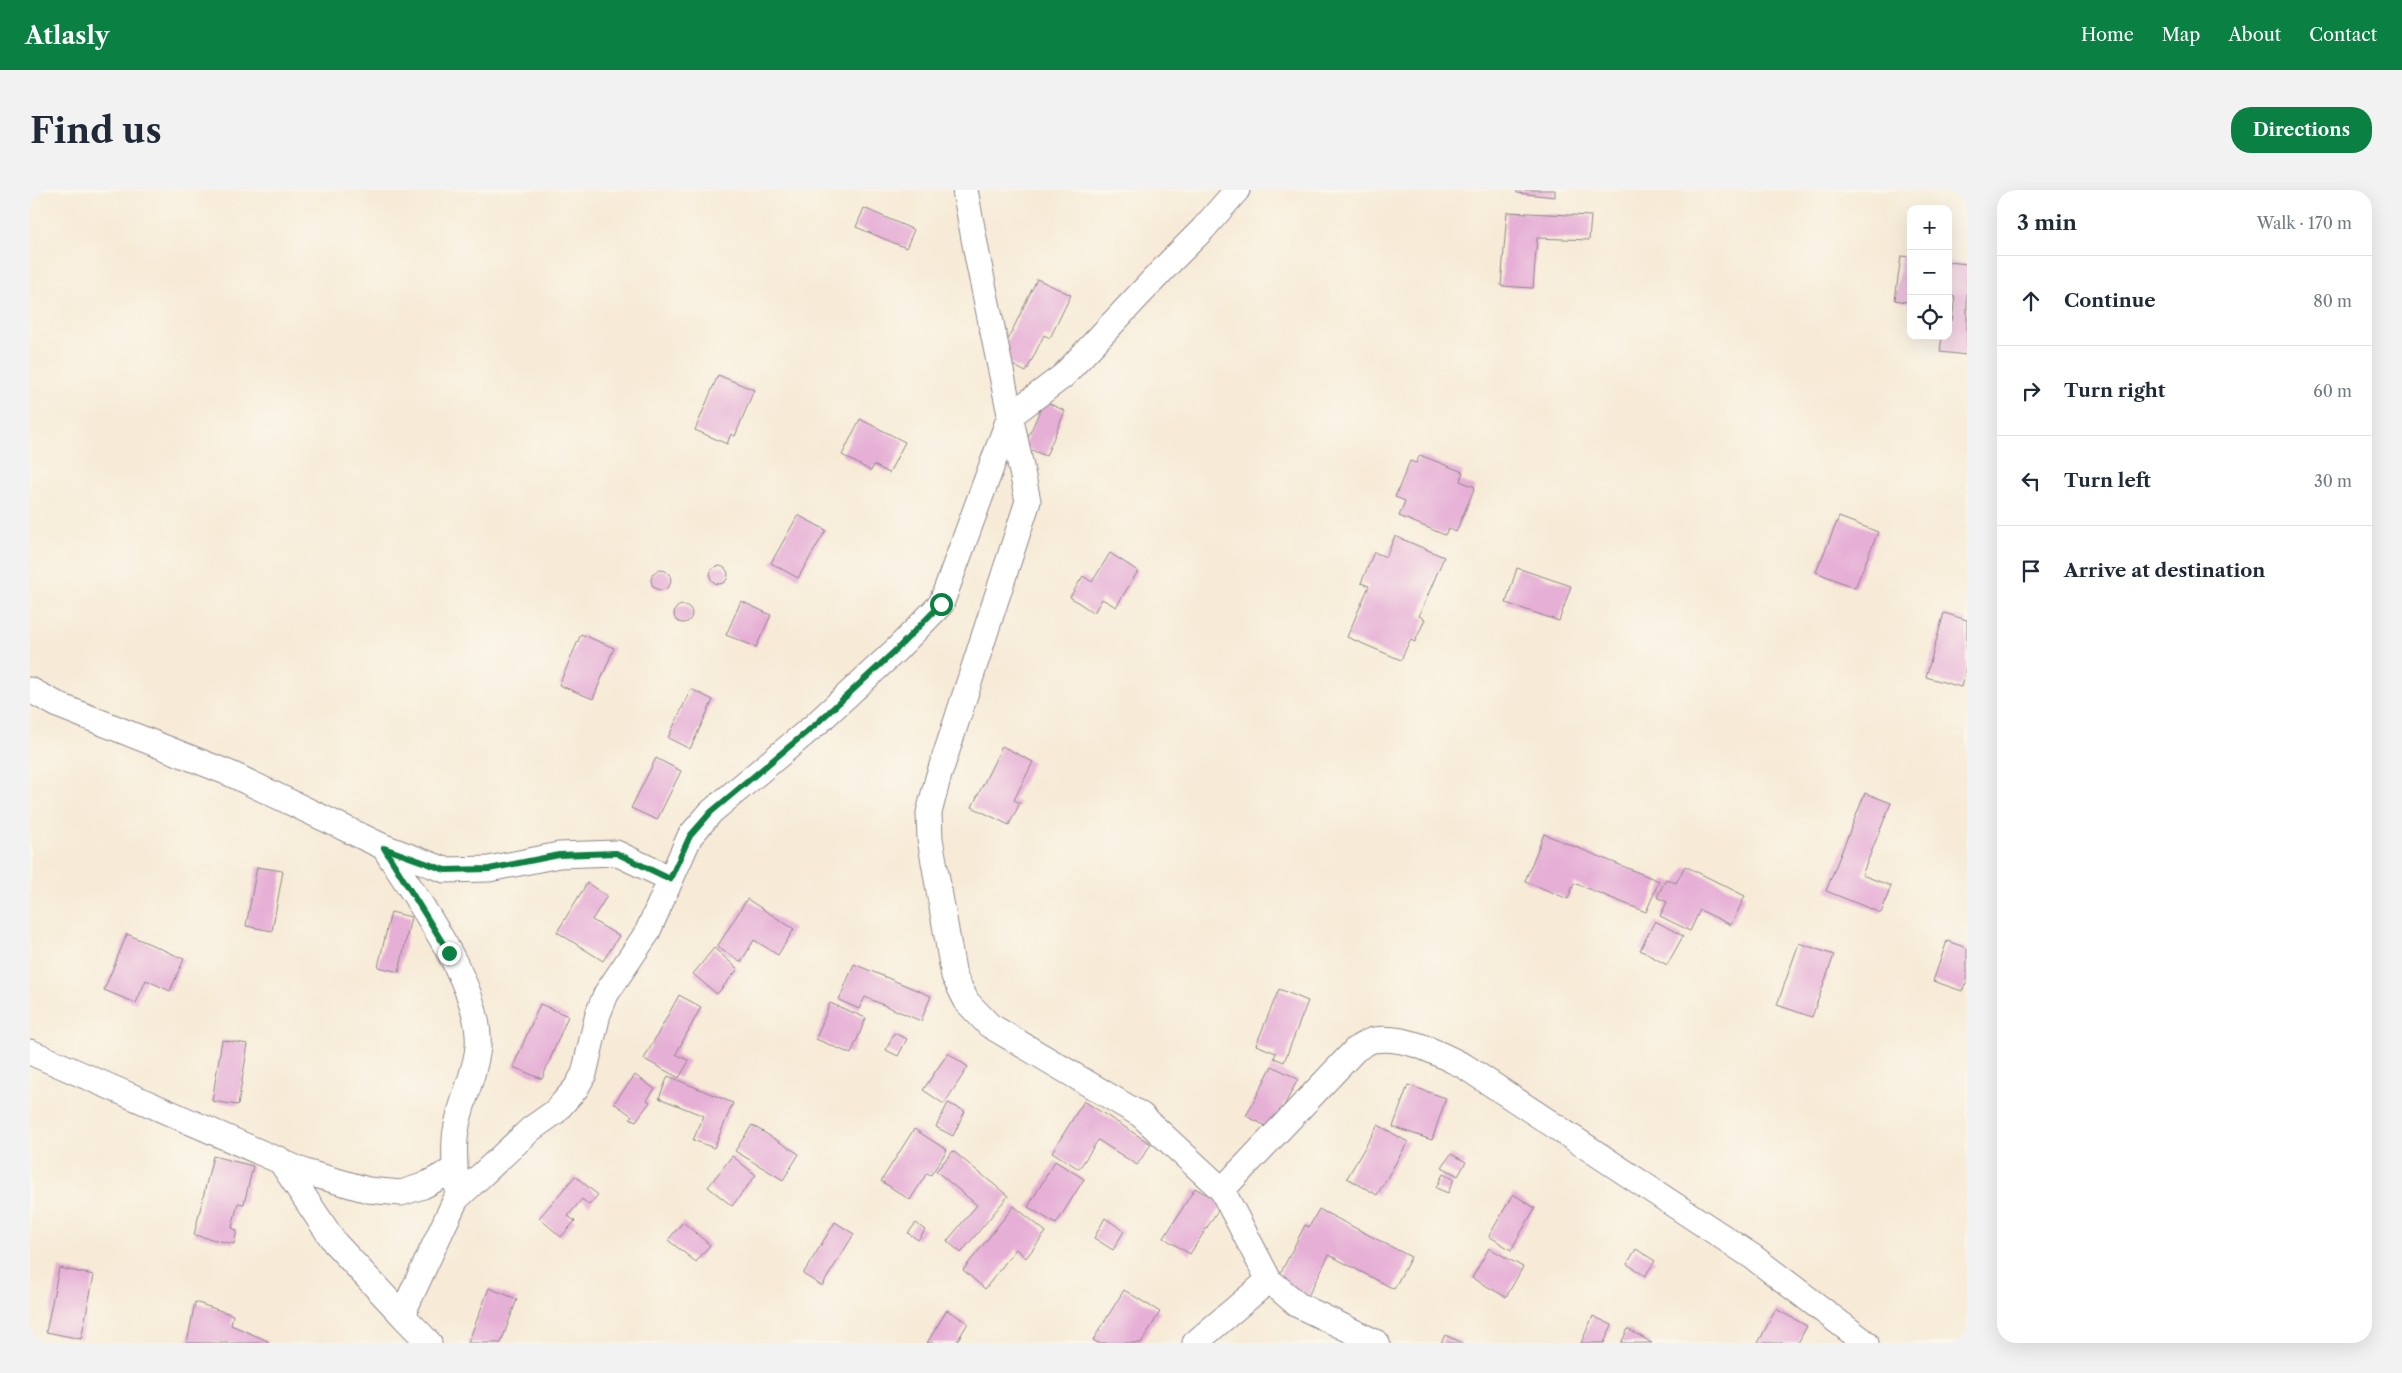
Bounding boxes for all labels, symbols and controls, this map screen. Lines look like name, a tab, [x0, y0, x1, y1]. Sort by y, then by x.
text: Atlasly	[25, 21, 109, 50]
text: Home	[2081, 24, 2134, 46]
text: Map	[2162, 24, 2200, 46]
text: About	[2228, 24, 2281, 46]
text: Contact	[2309, 24, 2377, 46]
button: Directions	[2231, 107, 2372, 153]
text: Find us	[30, 109, 162, 152]
map controls	[1907, 205, 1952, 340]
button: +	[1907, 205, 1952, 250]
text: 3 min	[2017, 210, 2077, 235]
text: Walk · 170 m	[2257, 213, 2352, 233]
button: −	[1907, 250, 1952, 295]
icon: ahead	[2017, 287, 2045, 315]
text: Continue	[2064, 289, 2156, 312]
text: 80 m	[2313, 291, 2352, 311]
button: locate	[1907, 295, 1952, 340]
icon: right	[2017, 377, 2045, 405]
text: Turn right	[2064, 379, 2165, 402]
text: 60 m	[2313, 381, 2352, 401]
icon: left	[2017, 467, 2045, 495]
text: Turn left	[2064, 469, 2151, 492]
text: 30 m	[2314, 471, 2352, 491]
icon: arrive	[2017, 557, 2045, 585]
text: Arrive at destination	[2064, 559, 2265, 582]
route start	[930, 593, 953, 616]
route end	[438, 942, 461, 965]

